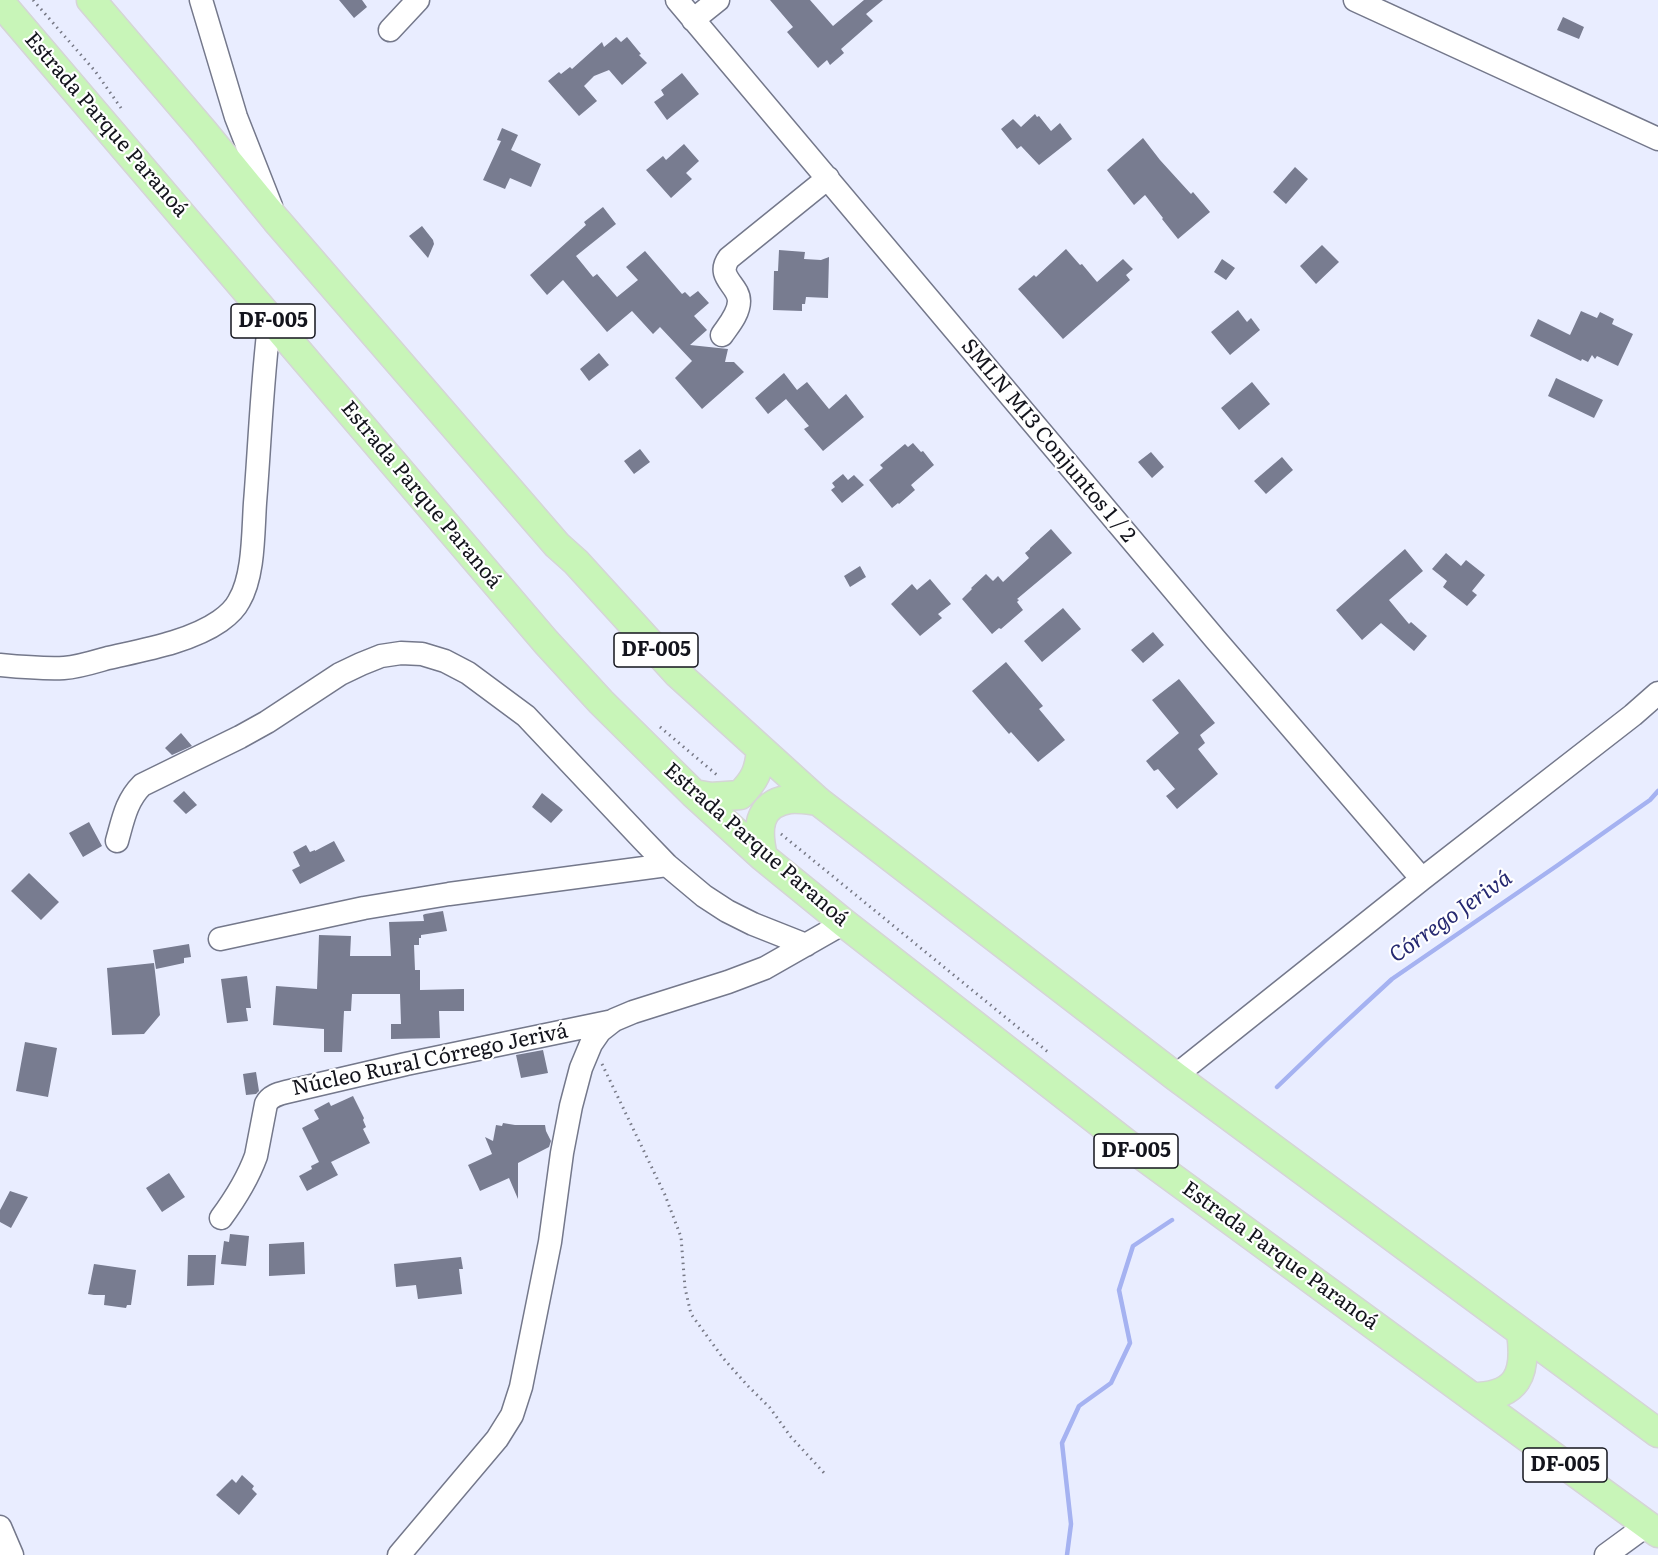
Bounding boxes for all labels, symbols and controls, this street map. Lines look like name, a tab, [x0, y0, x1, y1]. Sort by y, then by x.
street label: Estrada Parque Paranoá	[19, 27, 193, 223]
road number: DF-005	[231, 304, 315, 338]
street label: SMLN MI3 Conjuntos 1 / 2	[956, 334, 1140, 548]
street label: Estrada Parque Paranoá	[335, 396, 507, 594]
road number: DF-005	[614, 633, 698, 667]
street label: Estrada Parque Paranoá	[658, 758, 854, 932]
water label: Córrego Jerivá	[1385, 865, 1517, 969]
street label: Núcleo Rural Córrego Jerivá	[290, 1018, 570, 1102]
road number: DF-005	[1094, 1134, 1178, 1168]
street label: Estrada Parque Paranoá	[1177, 1176, 1383, 1336]
road number: DF-005	[1523, 1448, 1607, 1482]

